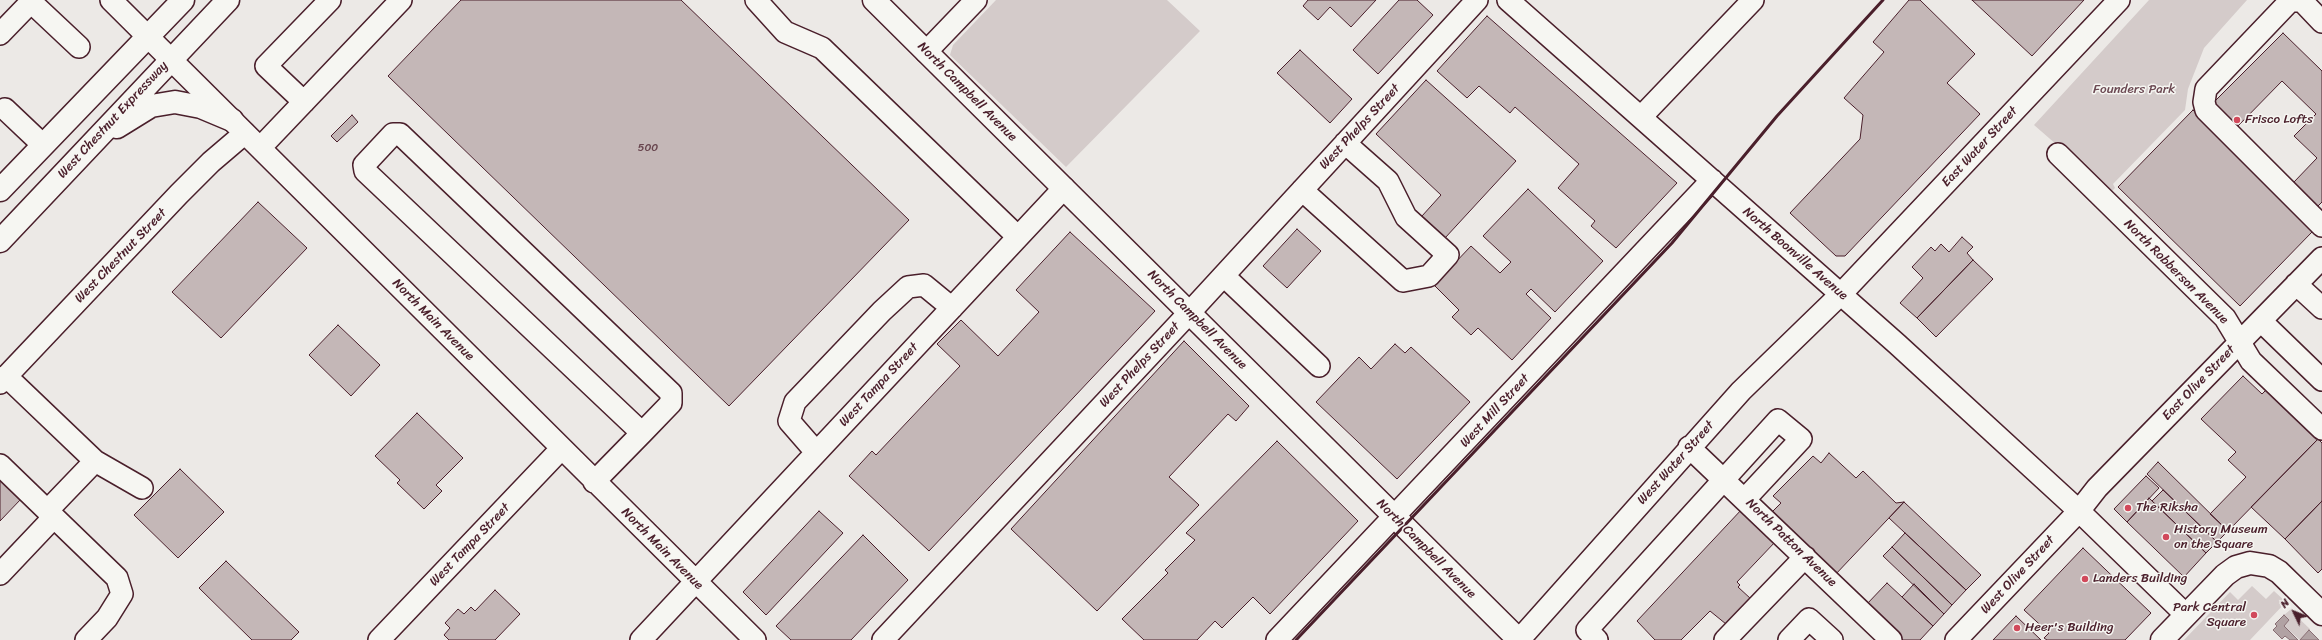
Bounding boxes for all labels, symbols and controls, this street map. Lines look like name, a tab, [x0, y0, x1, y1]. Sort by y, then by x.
street label: North Campbell Avenue	[914, 39, 1020, 145]
street label: West Chestnut Expressway	[55, 58, 171, 182]
street label: West Phelps Street	[1316, 81, 1404, 173]
park label: Founders Park	[2093, 82, 2175, 98]
street label: East Water Street	[1939, 104, 2021, 190]
place label: Frisco Lofts	[2245, 112, 2313, 128]
marker: Frisco Lofts	[2232, 115, 2242, 125]
house number: 500	[638, 141, 658, 155]
street label: North Boonville Avenue	[1739, 204, 1851, 304]
street label: West Chestnut Street	[72, 205, 170, 307]
street label: North Robberson Avenue	[2120, 216, 2232, 328]
street label: North Campbell Avenue	[1144, 267, 1250, 373]
street label: North Main Avenue	[389, 276, 477, 364]
street label: West Phelps Street	[1096, 319, 1184, 411]
street label: West Tampa Street	[836, 340, 922, 430]
street label: East Olive Street	[2159, 342, 2239, 424]
street label: West Mill Street	[1457, 371, 1533, 451]
street label: West Water Street	[1634, 418, 1718, 508]
street label: North Campbell Avenue	[1373, 496, 1479, 602]
street label: North Patton Avenue	[1742, 496, 1840, 590]
street label: West Tampa Street	[427, 500, 513, 590]
place label: The Riksha	[2136, 500, 2198, 516]
marker: The Riksha	[2123, 503, 2133, 513]
street label: North Main Avenue	[618, 505, 706, 593]
place label: History Museum on the Square	[2174, 522, 2268, 553]
marker: History Museum on the Square	[2161, 532, 2171, 542]
street label: West Olive Street	[1978, 533, 2058, 617]
place label: Landers Building	[2093, 571, 2187, 587]
marker: Landers Building	[2080, 574, 2090, 584]
north arrow	[2274, 592, 2314, 632]
text: N	[2275, 594, 2294, 613]
place label: Park Central Square	[2173, 600, 2246, 631]
marker: Park Central Square	[2249, 610, 2259, 620]
place label: Heer's Building	[2025, 620, 2114, 636]
marker: Heer's Building	[2012, 623, 2022, 633]

